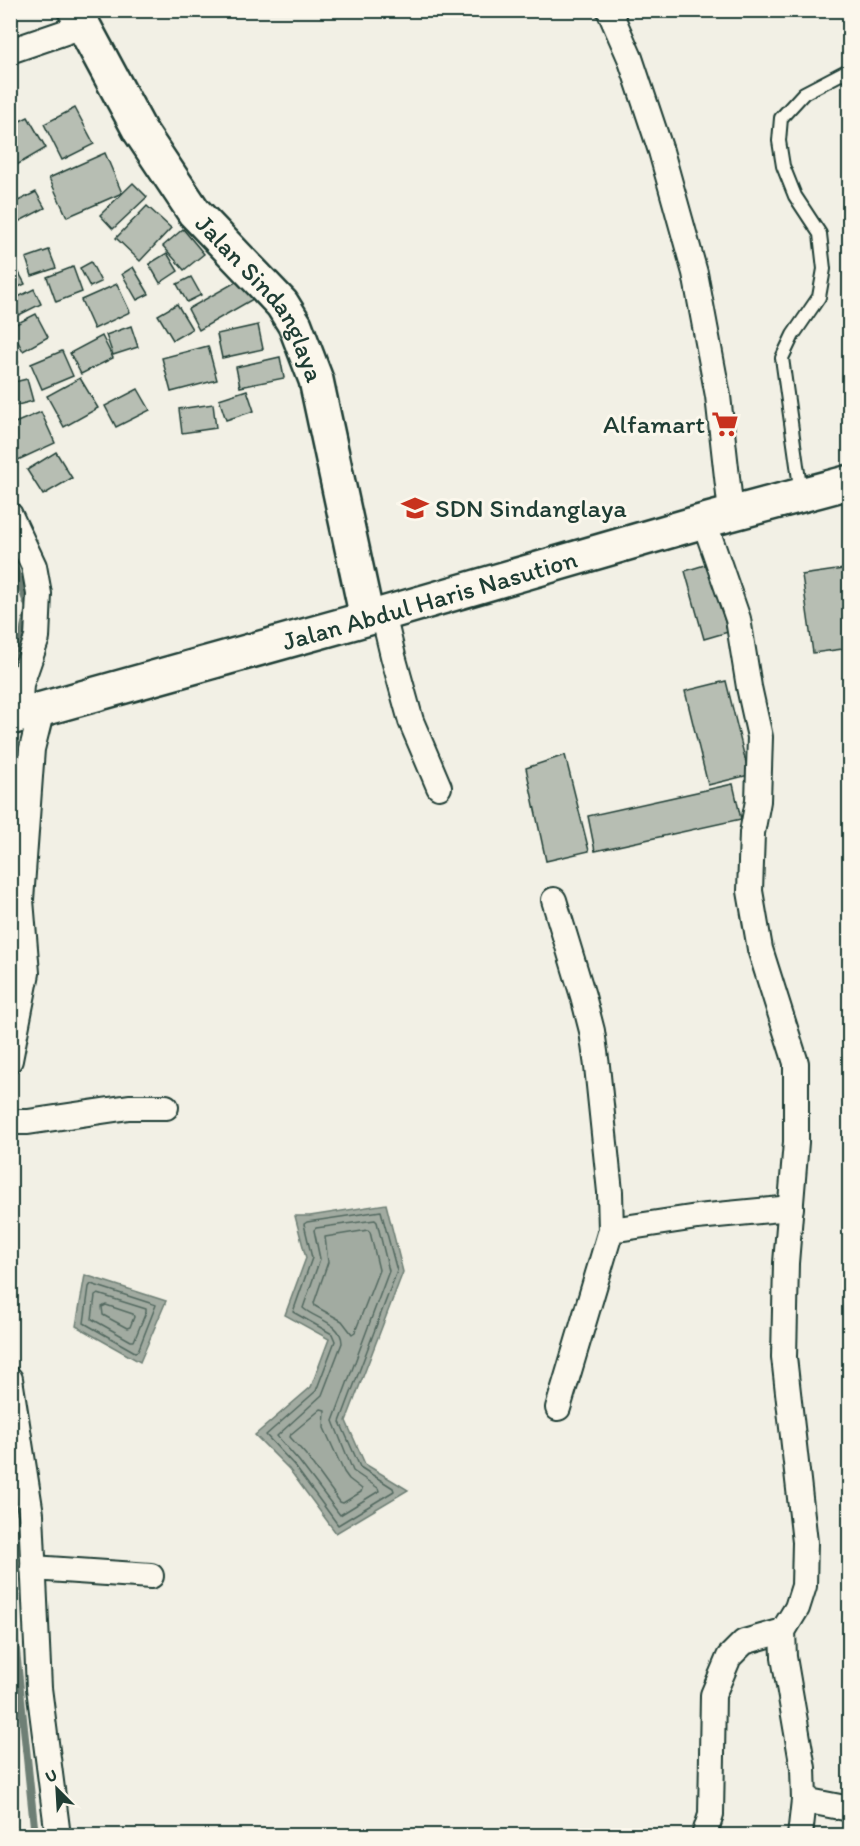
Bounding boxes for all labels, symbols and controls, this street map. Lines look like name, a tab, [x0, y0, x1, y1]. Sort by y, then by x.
street label: Jalan Sindanglaya	[189, 207, 331, 387]
place label: Alfamart	[603, 408, 705, 440]
supermarket icon: Alfamart	[710, 409, 740, 439]
place label: SDN Sindanglaya	[435, 492, 627, 524]
school or university icon: SDN Sindanglaya	[400, 493, 430, 523]
street label: Jalan Abdul Haris Nasution	[279, 543, 581, 657]
north arrow	[27, 1759, 87, 1819]
text: U	[42, 1765, 60, 1787]

